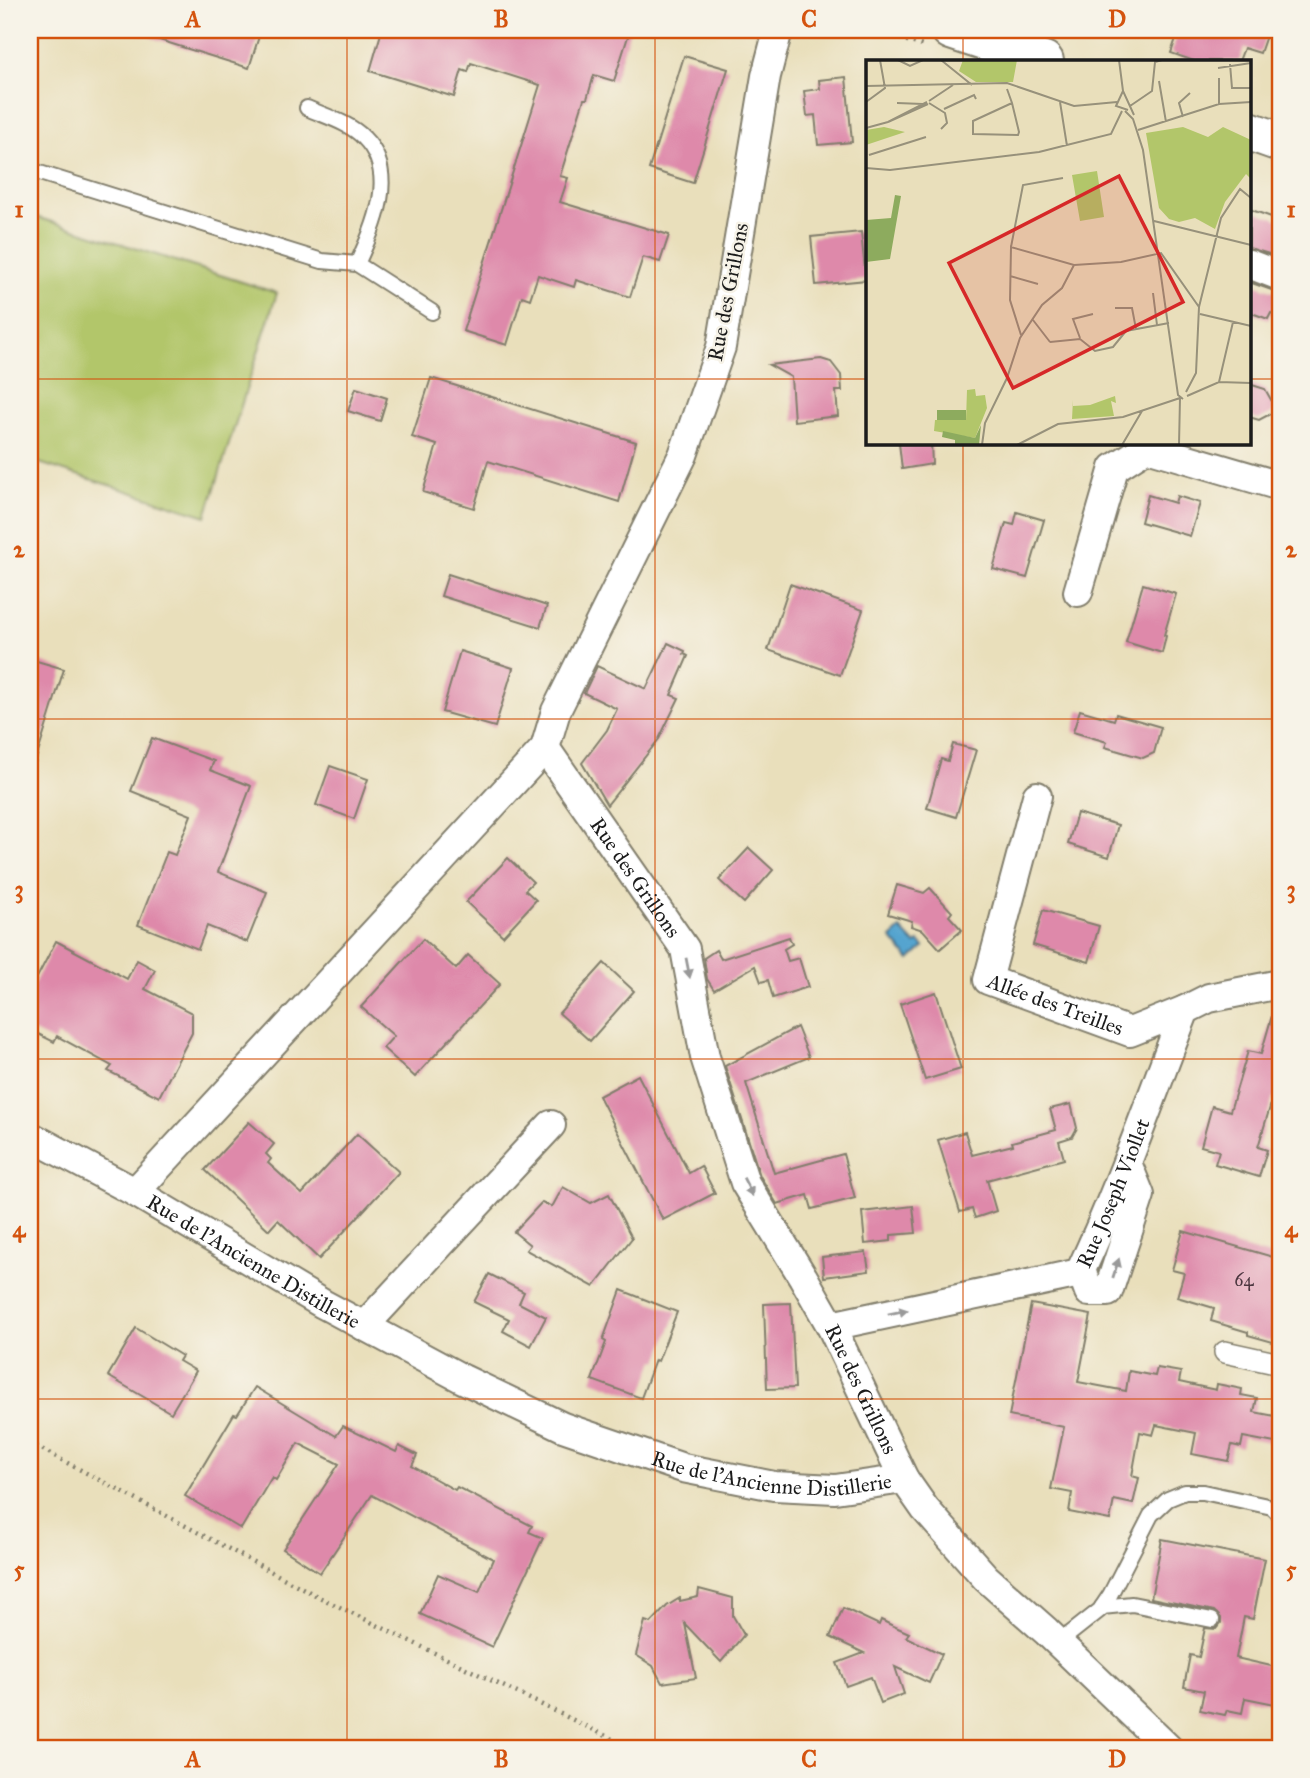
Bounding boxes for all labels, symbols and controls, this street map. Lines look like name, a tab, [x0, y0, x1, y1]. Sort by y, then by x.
text: A	[183, 5, 201, 33]
text: B	[493, 5, 509, 33]
text: C	[801, 5, 817, 33]
text: D	[1108, 5, 1126, 33]
inset map	[866, 60, 1250, 444]
text: 1	[14, 195, 24, 223]
text: 1	[1286, 195, 1296, 223]
street label: Rue des Grillons	[702, 221, 754, 363]
text: 2	[13, 535, 25, 563]
text: 2	[1285, 535, 1297, 563]
street label: Rue des Grillons	[584, 813, 686, 943]
text: 3	[14, 875, 24, 904]
text: 3	[1286, 875, 1296, 904]
one-way arrow	[683, 957, 694, 979]
street label: Allée des Treilles	[983, 968, 1127, 1041]
street label: Rue Joseph Viollet	[1071, 1114, 1156, 1272]
one-way arrow	[742, 1177, 754, 1197]
street label: Rue de l'Ancienne Distillerie	[142, 1189, 365, 1335]
text: 4	[13, 1215, 27, 1243]
text: 4	[1285, 1215, 1299, 1243]
one-way arrow	[1111, 1257, 1122, 1278]
house number: 64	[1234, 1269, 1255, 1291]
one-way arrow	[887, 1307, 909, 1318]
street label: Rue des Grillons	[819, 1320, 903, 1458]
street label: Rue de l'Ancienne Distillerie	[648, 1445, 894, 1502]
text: 5	[14, 1555, 25, 1583]
text: 5	[1286, 1555, 1297, 1583]
text: A	[183, 1745, 201, 1773]
text: B	[493, 1745, 509, 1773]
text: C	[801, 1745, 817, 1773]
text: D	[1108, 1745, 1126, 1773]

